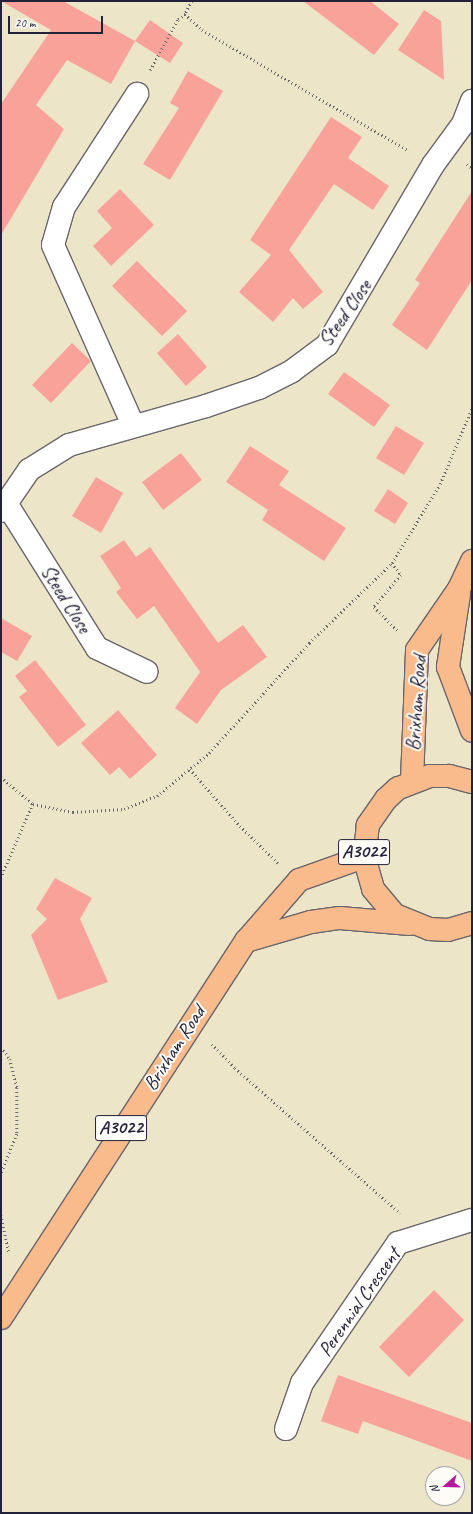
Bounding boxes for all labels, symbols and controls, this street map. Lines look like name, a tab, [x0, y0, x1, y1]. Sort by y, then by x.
scale bar	[10, 8, 105, 34]
text: 20 m	[15, 15, 35, 31]
street label: Steed Close	[313, 275, 377, 351]
street label: Steed Close	[36, 561, 96, 637]
street label: Brixham Road	[401, 655, 431, 751]
road number: A3022	[338, 835, 390, 869]
street label: Brixham Road	[138, 1002, 210, 1094]
road number: A3022	[95, 1111, 147, 1145]
street label: Perennial Crescent	[313, 1243, 405, 1361]
north arrow	[425, 1466, 465, 1506]
text: N	[427, 1484, 442, 1495]

